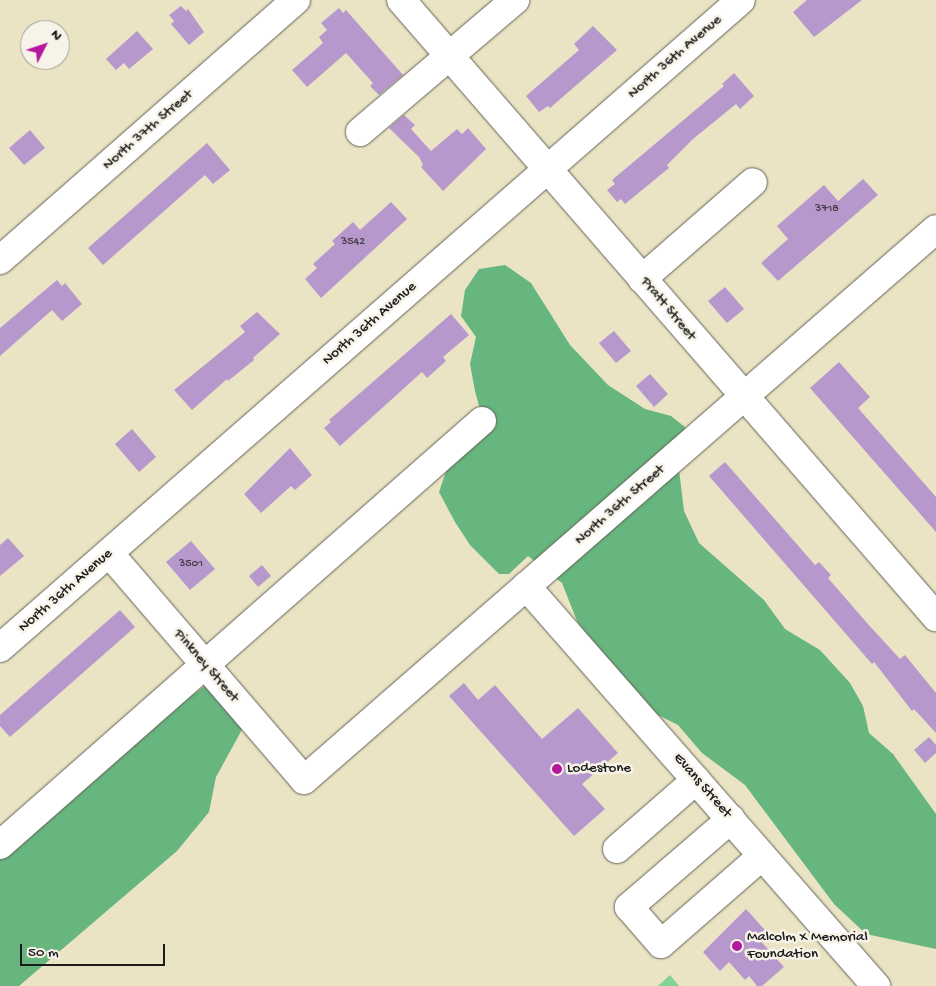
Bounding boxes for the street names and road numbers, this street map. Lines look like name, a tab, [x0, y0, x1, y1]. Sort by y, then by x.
street label: North 36th Avenue	[624, 11, 726, 103]
street label: North 37th Street	[99, 86, 197, 174]
street label: Pratt Street	[636, 273, 700, 345]
street label: North 36th Avenue	[319, 278, 421, 370]
street label: North 36th Street	[571, 461, 669, 549]
street label: North 36th Avenue	[15, 545, 117, 637]
street label: Pinkney Street	[169, 626, 243, 706]
street label: Evans Street	[669, 750, 735, 822]

